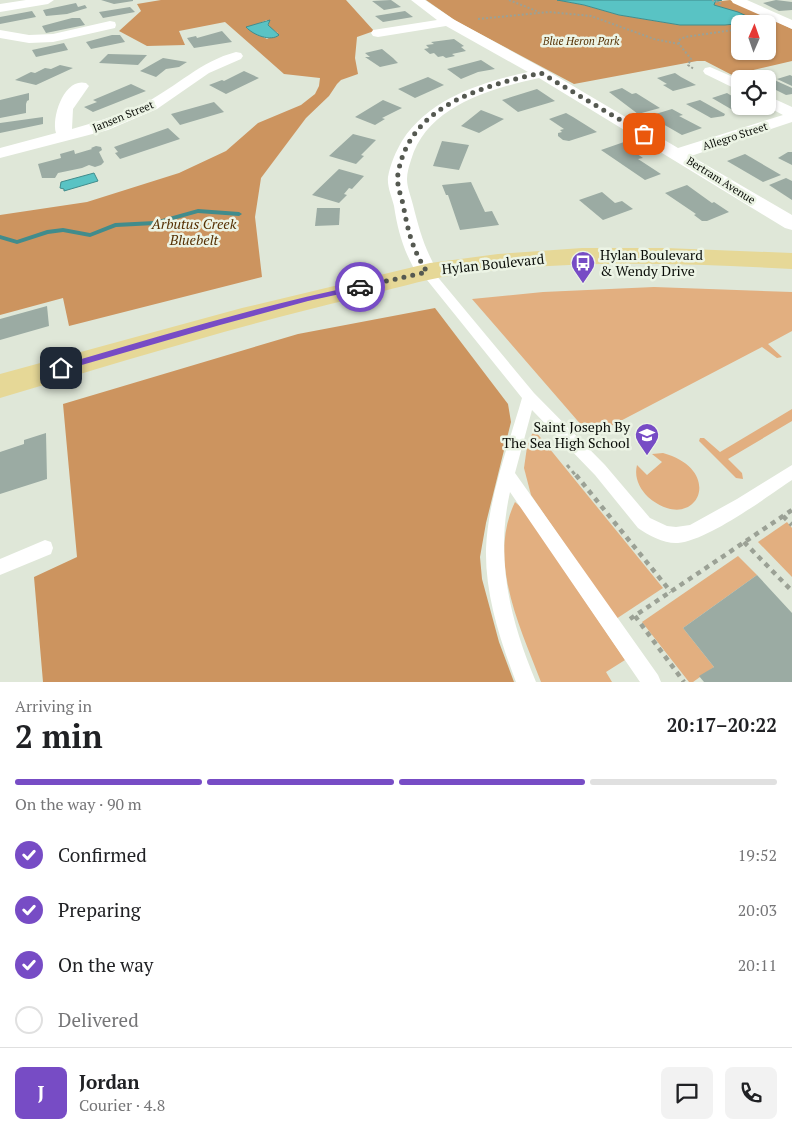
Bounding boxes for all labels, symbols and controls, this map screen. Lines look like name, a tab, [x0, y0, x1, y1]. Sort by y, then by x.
north arrow	[731, 15, 776, 60]
map controls	[731, 15, 776, 115]
park label: Blue Heron Park	[542, 34, 620, 48]
button: locate	[731, 70, 776, 115]
street label: Jansen Street	[90, 97, 156, 135]
pin	[623, 113, 665, 155]
street label: Allegro Street	[701, 119, 769, 153]
icon: bag	[630, 120, 658, 148]
street label: Bertram Avenue	[684, 153, 758, 207]
park label: Arbutus Creek Bluebelt	[151, 214, 237, 249]
place label: Hylan Boulevard & Wendy Drive	[600, 245, 703, 280]
street label: Hylan Boulevard	[441, 249, 545, 278]
bus stop icon: Hylan Boulevard & Wendy Drive	[570, 250, 596, 284]
courier	[335, 262, 385, 312]
icon: car	[346, 273, 374, 301]
pin	[40, 347, 82, 389]
icon: home	[47, 354, 75, 382]
place label: Saint Joseph By The Sea High School	[502, 417, 631, 452]
school or university icon: Saint Joseph By The Sea High School	[634, 422, 660, 456]
text: Arriving in	[15, 695, 92, 717]
text: 20:17–20:22	[667, 712, 777, 737]
text: 2 min	[15, 715, 103, 757]
text: On the way · 90 m	[15, 793, 142, 815]
icon: check	[15, 841, 43, 869]
text: Confirmed	[58, 842, 147, 867]
text: 19:52	[738, 844, 777, 866]
icon: check	[15, 896, 43, 924]
text: Preparing	[58, 897, 141, 922]
text: 20:03	[738, 899, 777, 921]
icon: check	[15, 951, 43, 979]
text: On the way	[58, 952, 153, 977]
text: 20:11	[738, 954, 777, 976]
text: Delivered	[58, 1007, 139, 1032]
button: chat	[661, 1067, 713, 1119]
button: phone	[725, 1067, 777, 1119]
text: Jordan	[79, 1069, 140, 1094]
text: J	[38, 1080, 44, 1105]
text: Courier · 4.8	[79, 1094, 165, 1116]

